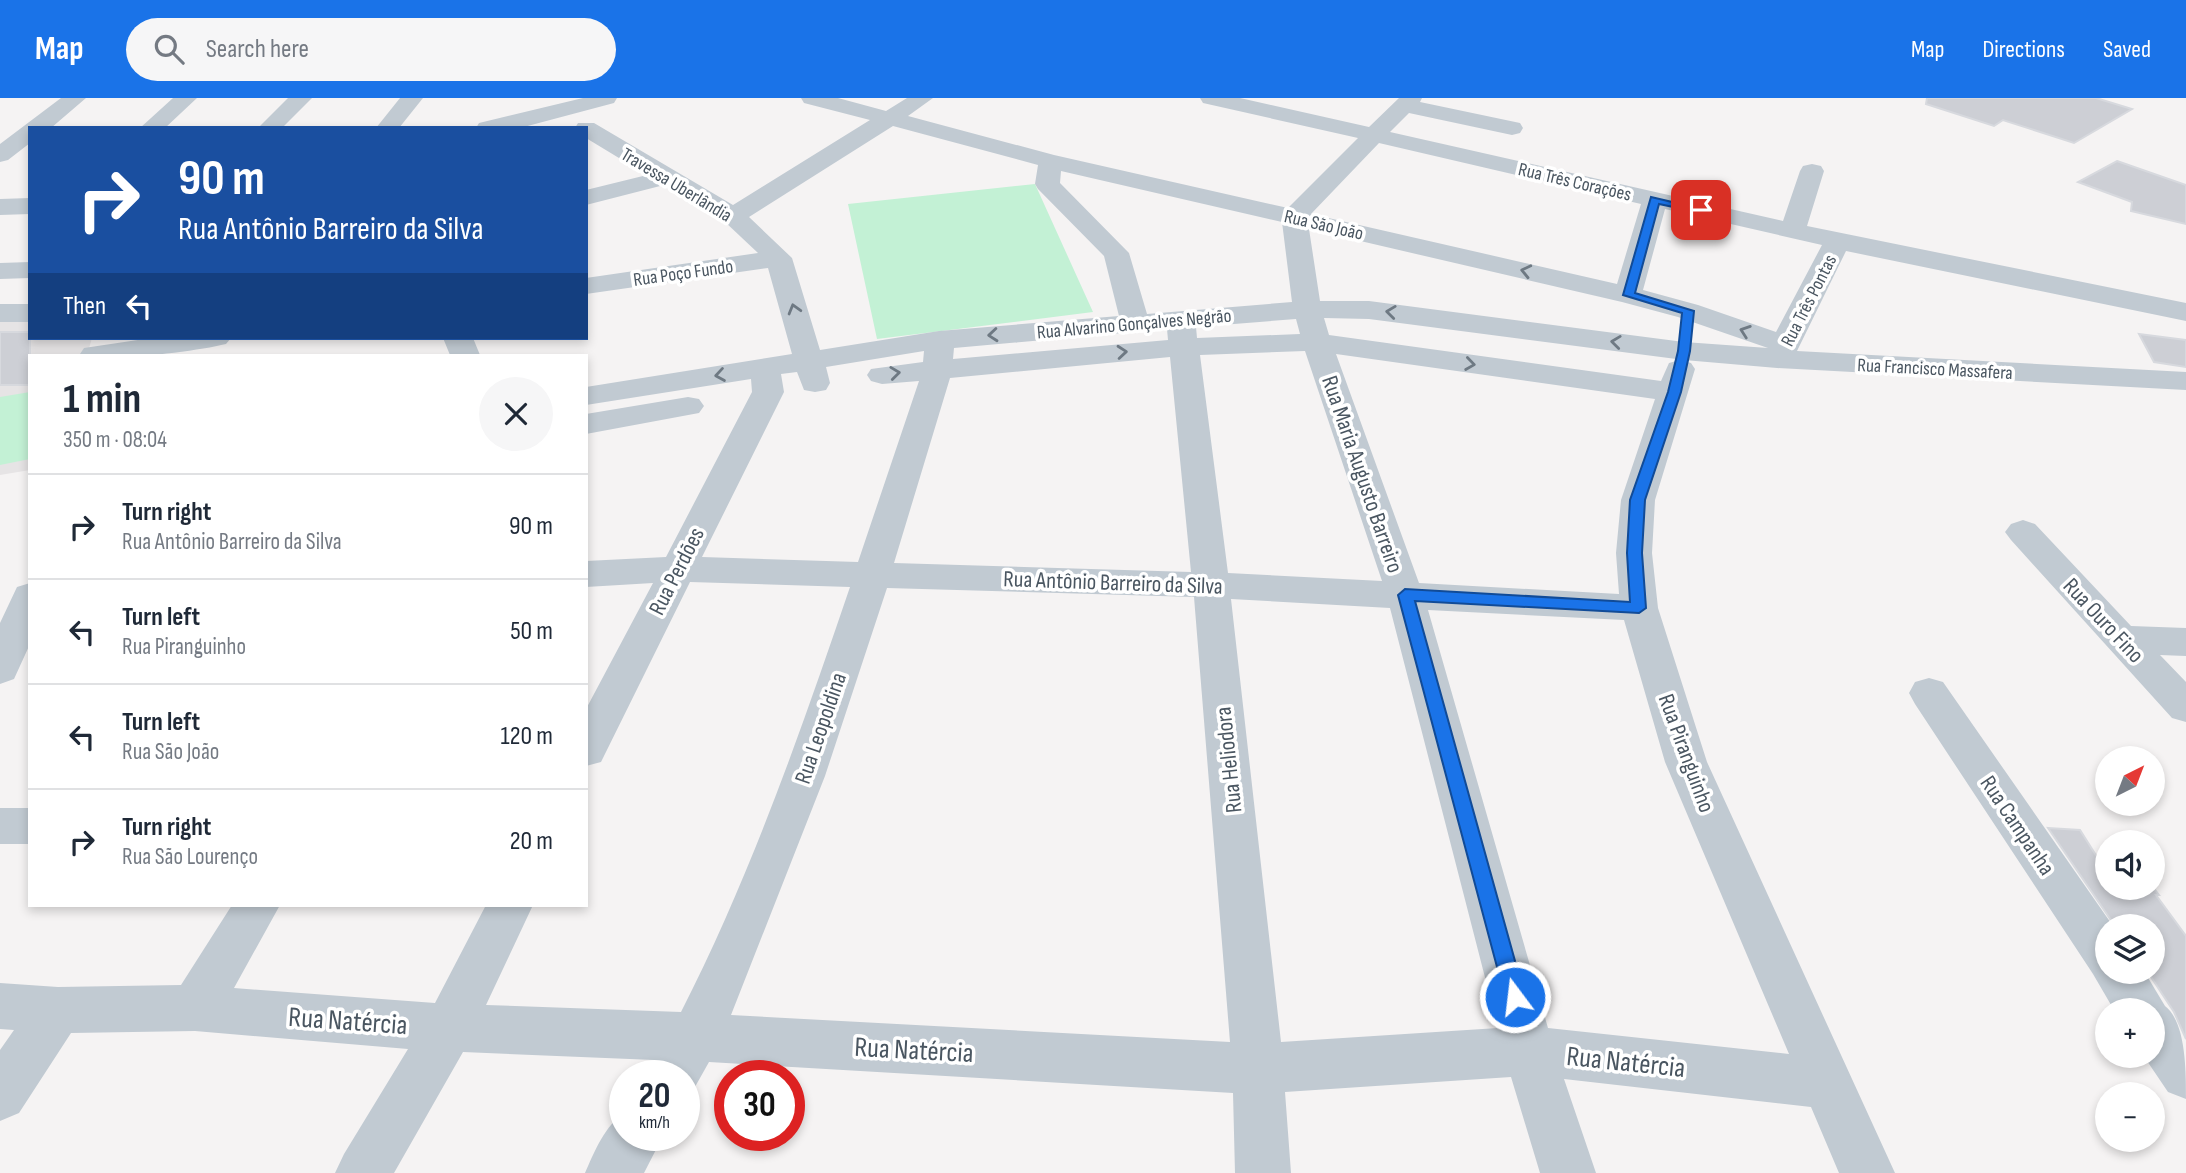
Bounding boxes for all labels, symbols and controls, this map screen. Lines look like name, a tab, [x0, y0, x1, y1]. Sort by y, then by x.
search box	[126, 18, 616, 81]
text: Map	[35, 29, 84, 69]
icon: search	[150, 30, 188, 68]
text: Search here	[206, 34, 309, 65]
text: Map	[1911, 35, 1944, 64]
text: Directions	[1982, 35, 2065, 64]
text: Saved	[2103, 35, 2151, 64]
street label: Travessa Uberlândia	[617, 143, 736, 227]
text: 90 m	[178, 150, 265, 209]
icon: right	[63, 154, 154, 245]
street label: Rua Três Corações	[1516, 158, 1634, 207]
pin	[1671, 180, 1731, 240]
icon: arrive	[1682, 191, 1720, 229]
street label: Rua São João	[1282, 205, 1365, 246]
text: Rua Antônio Barreiro da Silva	[178, 210, 484, 249]
street label: Rua Três Pontas	[1776, 251, 1842, 350]
street label: Rua Poço Fundo	[632, 255, 735, 292]
one-way arrow	[1520, 265, 1532, 279]
icon: left	[120, 287, 158, 325]
text: Then	[63, 291, 106, 322]
one-way arrow	[787, 303, 802, 315]
street label: Rua Alvarino Gonçalves Negrão	[1036, 305, 1232, 344]
one-way arrow	[1385, 305, 1397, 320]
one-way arrow	[1740, 325, 1752, 339]
one-way arrow	[987, 327, 998, 342]
one-way arrow	[1610, 335, 1622, 350]
one-way arrow	[1117, 345, 1128, 360]
street label: Rua Francisco Massafera	[1857, 354, 2013, 385]
one-way arrow	[1464, 356, 1476, 371]
one-way arrow	[889, 366, 901, 381]
one-way arrow	[714, 367, 725, 382]
street label: Rua Maria Augusto Barreiro	[1315, 372, 1409, 577]
text: 1 min	[63, 374, 141, 425]
button: close	[479, 377, 553, 451]
text: 350 m · 08:04	[63, 426, 167, 454]
text: Turn right	[122, 497, 211, 528]
icon: right	[63, 508, 101, 546]
text: 90 m	[509, 511, 553, 542]
street label: Rua Perdões	[643, 523, 711, 620]
text: Rua Antônio Barreiro da Silva	[122, 528, 342, 556]
street label: Rua Antônio Barreiro da Silva	[1003, 565, 1223, 601]
street label: Rua Ouro Fino	[2057, 572, 2150, 669]
text: Turn left	[122, 602, 200, 633]
icon: left	[63, 613, 101, 651]
text: 50 m	[510, 616, 553, 647]
text: Rua Piranguinho	[122, 633, 246, 661]
street label: Rua Leopoldina	[789, 669, 853, 788]
street label: Rua Piranguinho	[1652, 690, 1720, 816]
street label: Rua Heliodora	[1210, 705, 1248, 814]
text: Turn left	[122, 707, 200, 738]
icon: left	[63, 718, 101, 756]
text: 120 m	[500, 721, 553, 752]
text: Rua São João	[122, 738, 219, 766]
north arrow	[2095, 746, 2165, 816]
map controls	[2095, 746, 2165, 1152]
street label: Rua Campanha	[1974, 770, 2061, 881]
text: Turn right	[122, 812, 211, 843]
icon: right	[63, 823, 101, 861]
text: 20 m	[510, 826, 553, 857]
button: sound	[2095, 830, 2165, 900]
text: Rua São Lourenço	[122, 843, 258, 871]
button: layers	[2095, 914, 2165, 984]
position arrow	[1478, 960, 1552, 1034]
button: +	[2095, 998, 2165, 1068]
street label: Rua Natércia	[287, 1001, 409, 1042]
street label: Rua Natércia	[853, 1031, 974, 1070]
street label: Rua Natércia	[1565, 1040, 1687, 1085]
speed limit sign: 30	[714, 1060, 805, 1151]
text: 20	[639, 1075, 671, 1118]
button: −	[2095, 1082, 2165, 1152]
text: km/h	[639, 1112, 670, 1133]

